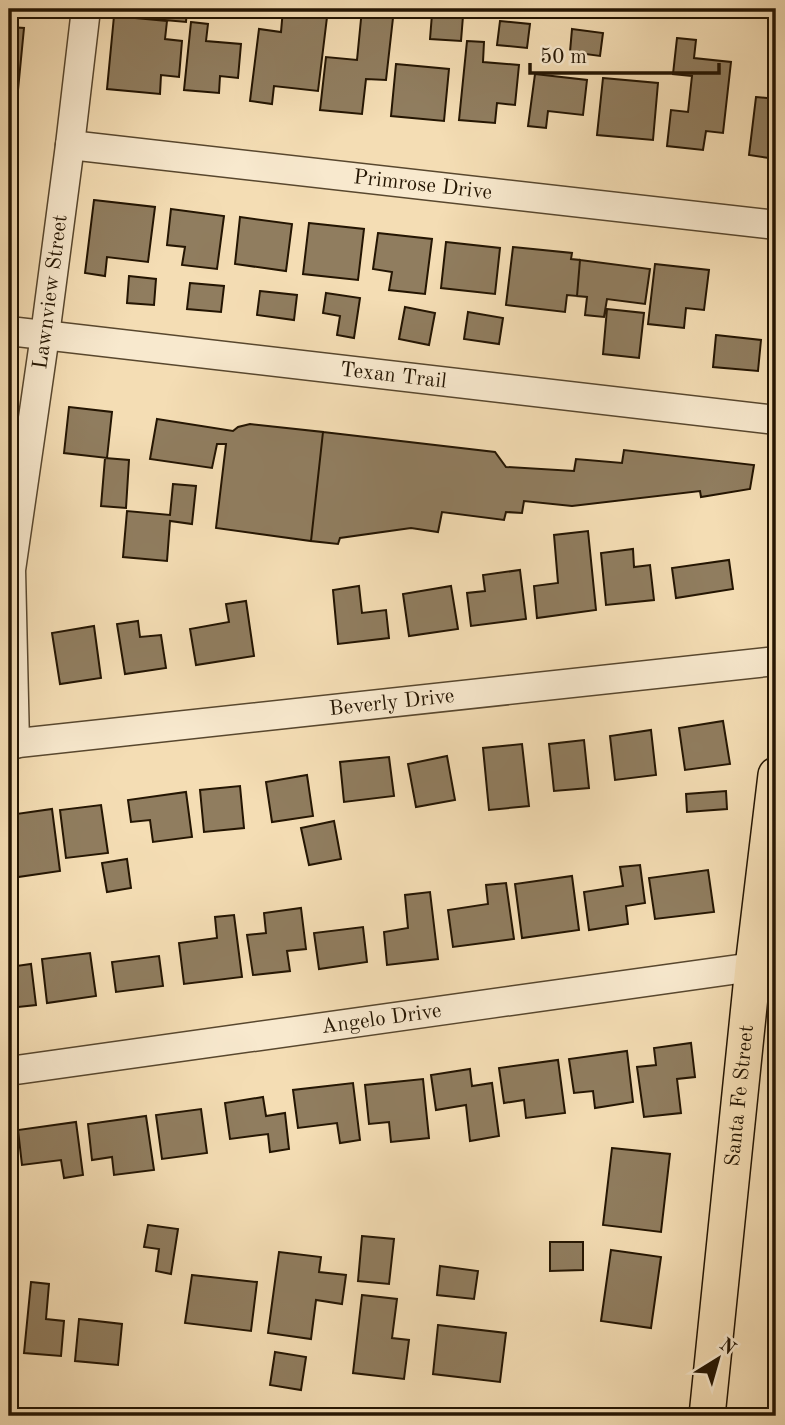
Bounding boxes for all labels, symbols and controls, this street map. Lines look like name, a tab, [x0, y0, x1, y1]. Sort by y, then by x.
scale bar	[530, 32, 718, 76]
text: 50 m	[540, 47, 587, 68]
street label: Primrose Drive	[352, 167, 493, 203]
street label: Lawnview Street	[30, 213, 71, 371]
street label: Texan Trail	[339, 359, 448, 392]
street label: Beverly Drive	[328, 685, 455, 720]
street label: Angelo Drive	[320, 1000, 443, 1038]
street label: Santa Fe Street	[722, 1024, 758, 1168]
north arrow	[684, 1324, 754, 1394]
text: N	[715, 1335, 739, 1360]

